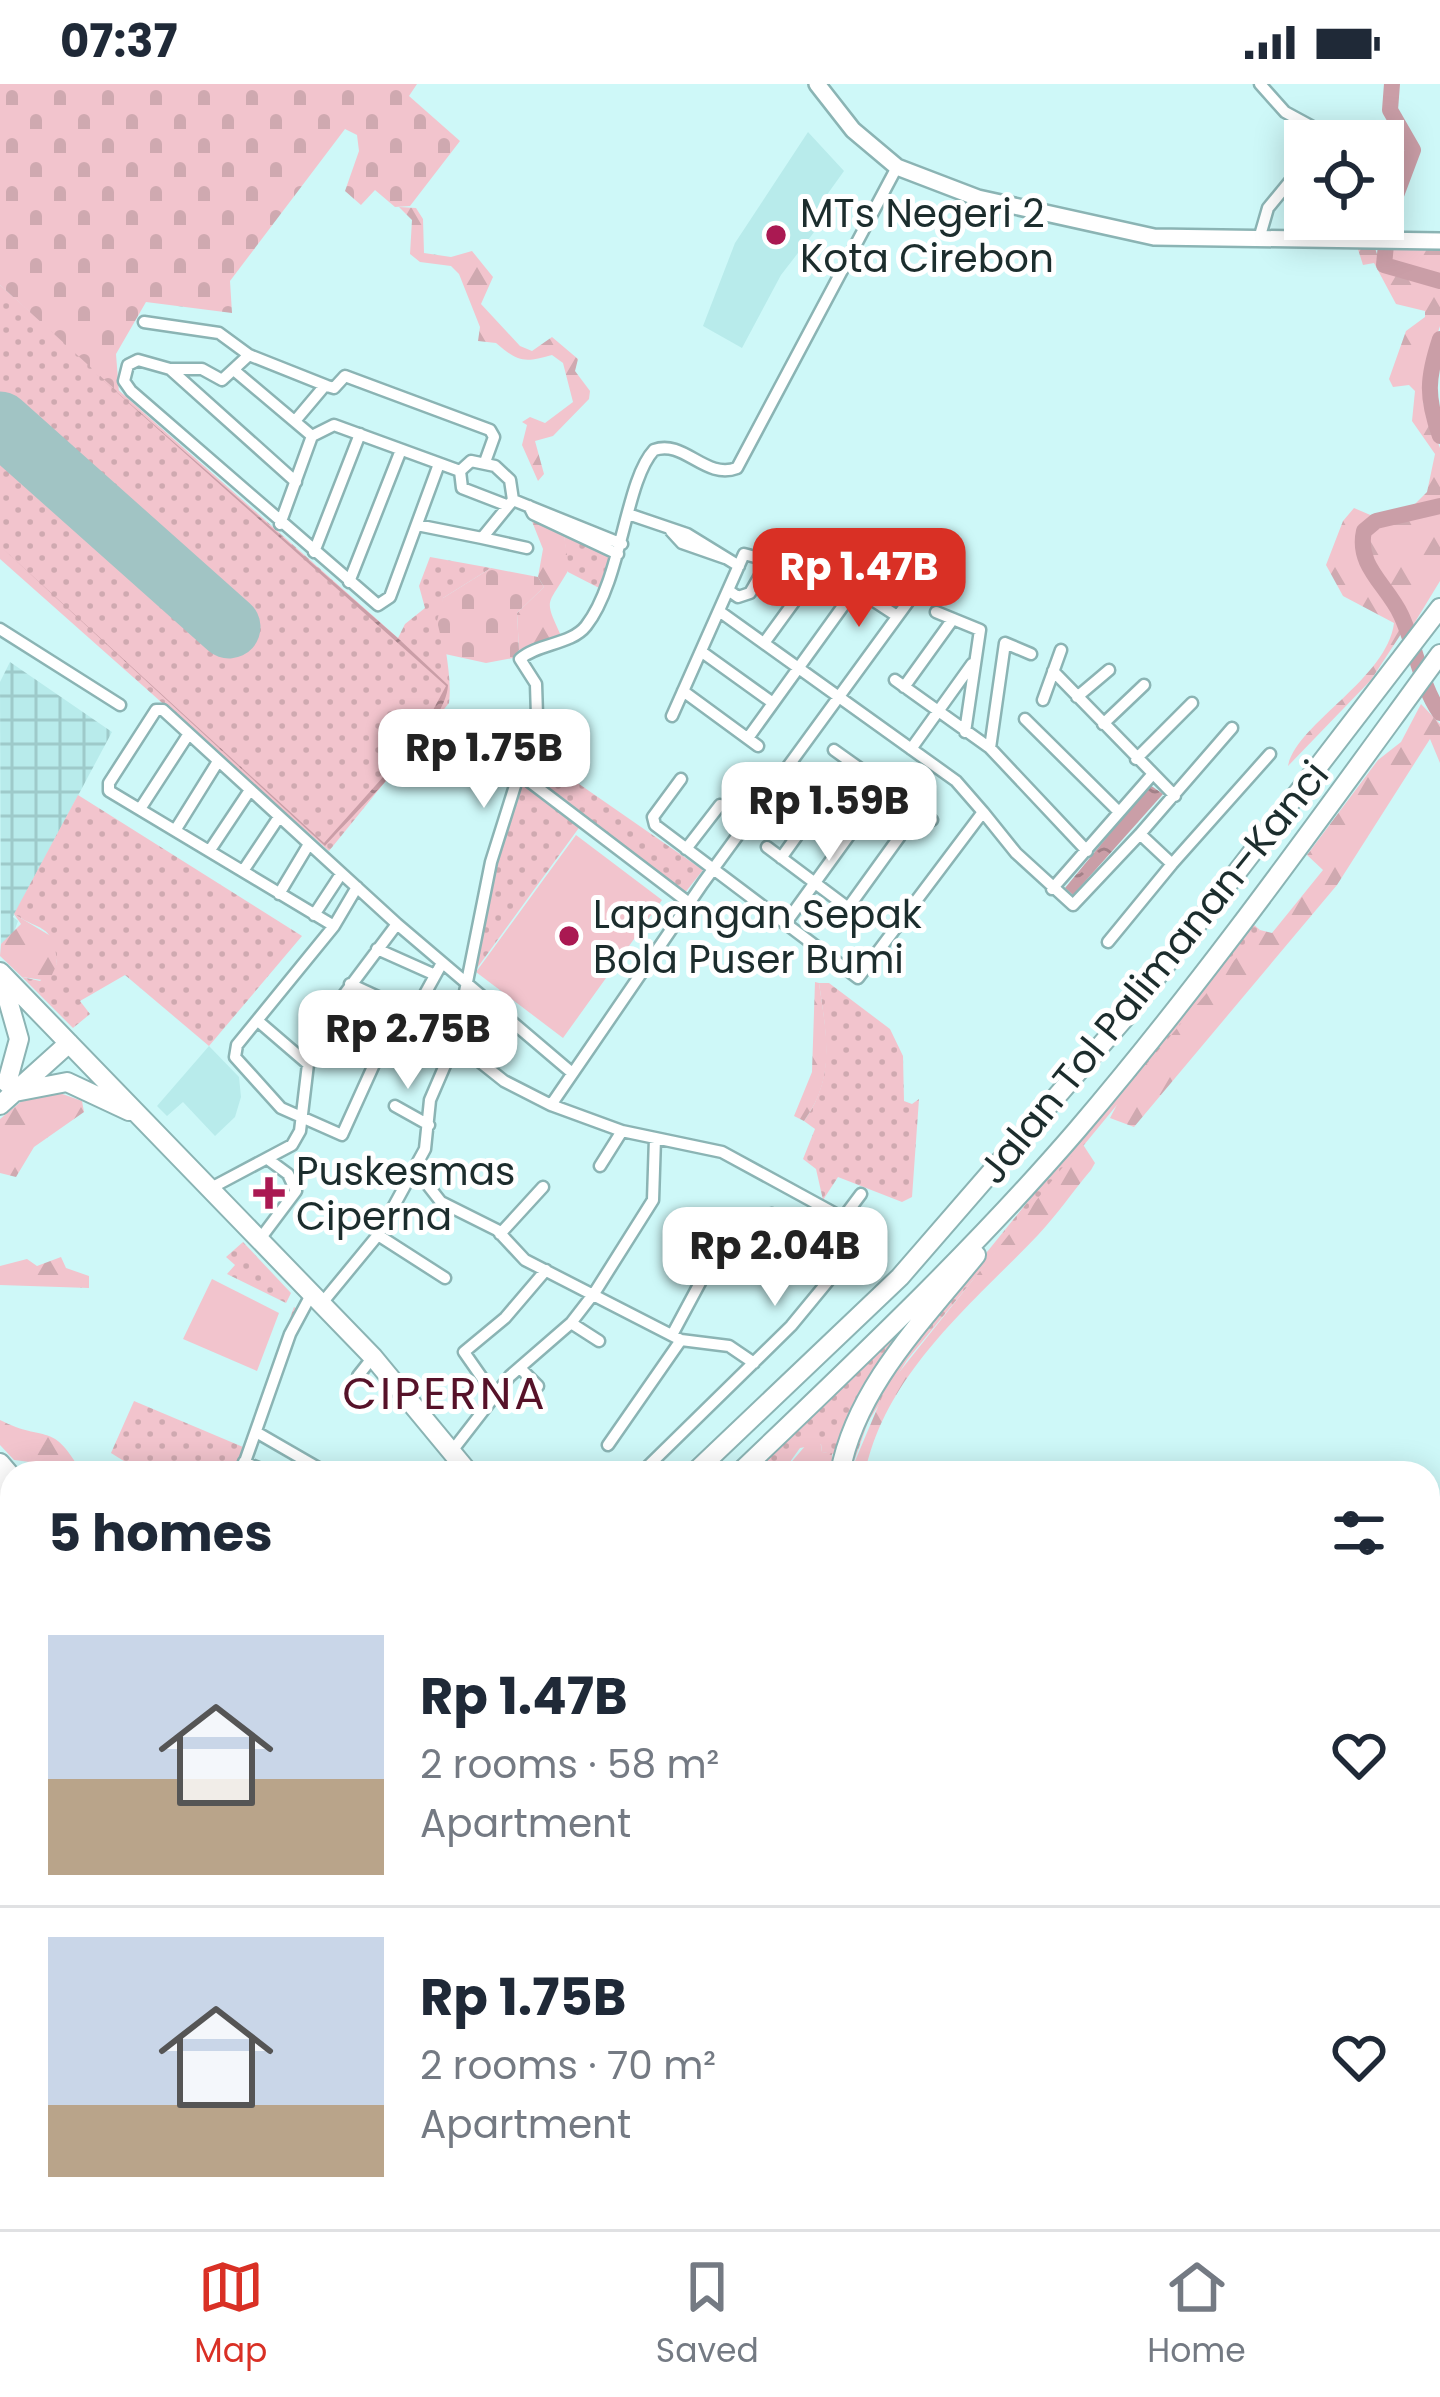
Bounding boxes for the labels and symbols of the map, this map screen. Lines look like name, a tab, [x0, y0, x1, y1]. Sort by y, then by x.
place label: MTs Negeri 2 Kota Cirebon	[800, 186, 1054, 286]
marker: MTs Negeri 2 Kota Cirebon	[763, 222, 789, 248]
pin: Rp 1.47B	[735, 528, 983, 630]
pin: Rp 1.75B	[360, 709, 608, 811]
street label: Jalan Tol Palimanan–Kanci	[965, 749, 1341, 1195]
pin: Rp 1.59B	[705, 762, 953, 864]
place label: Lapangan Sepak Bola Puser Bumi	[593, 887, 922, 987]
marker: Lapangan Sepak Bola Puser Bumi	[556, 923, 582, 949]
pin: Rp 2.75B	[284, 990, 532, 1092]
place label: Puskesmas Ciperna	[296, 1144, 515, 1244]
marker: Puskesmas Ciperna	[253, 1177, 285, 1209]
pin: Rp 2.04B	[651, 1207, 899, 1309]
district label: CIPERNA	[342, 1362, 548, 1425]

